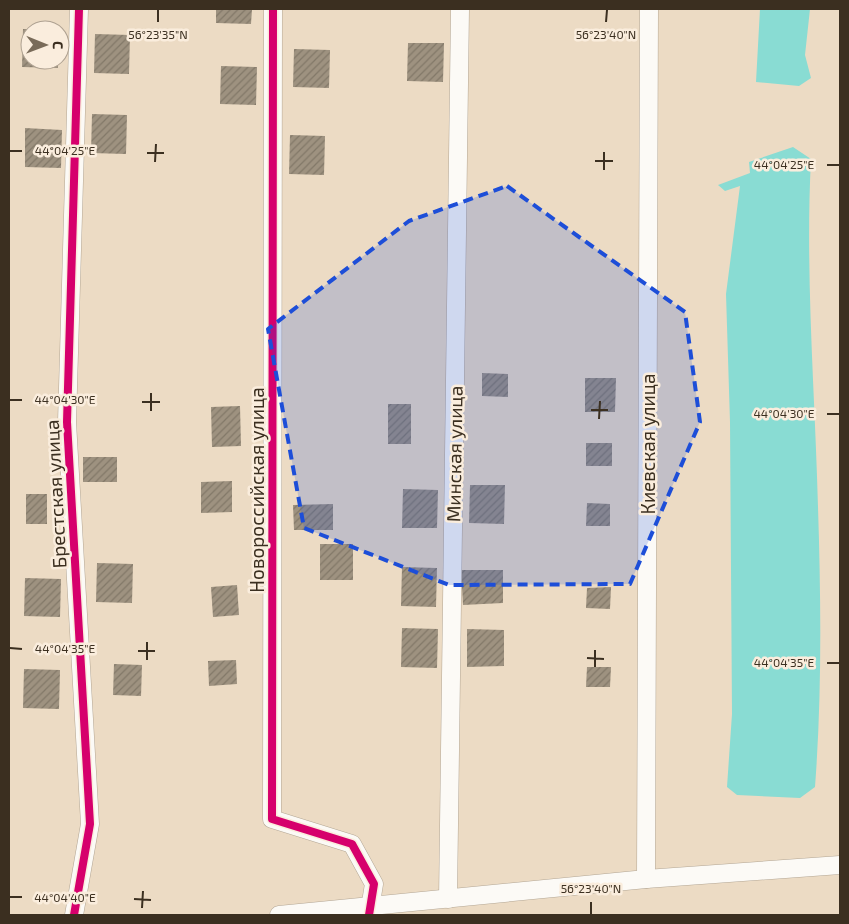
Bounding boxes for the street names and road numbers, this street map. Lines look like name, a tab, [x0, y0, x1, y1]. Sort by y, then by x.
street label: Киевская улица	[636, 374, 660, 514]
street label: Минская улица	[441, 386, 468, 522]
street label: Новороссийская улица	[245, 387, 269, 593]
street label: Брестская улица	[40, 419, 71, 569]

